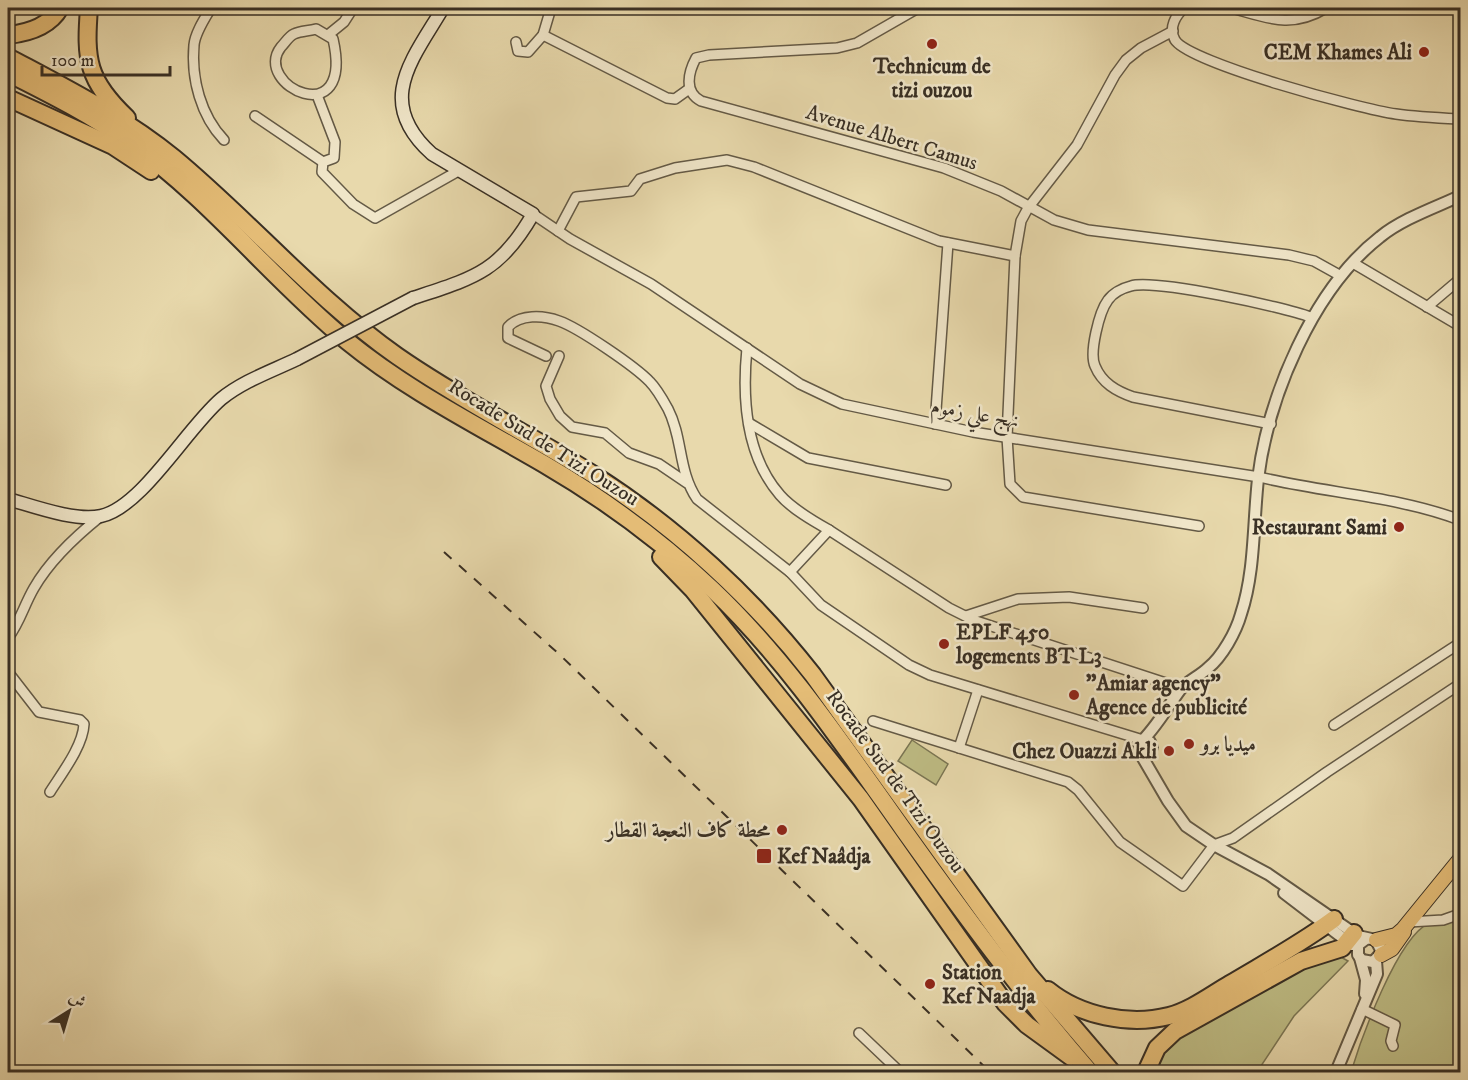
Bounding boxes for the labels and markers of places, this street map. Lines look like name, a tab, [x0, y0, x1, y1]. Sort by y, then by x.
marker: Technicum de tizi ouzou	[925, 37, 939, 51]
place label: CEM Khames Ali	[1264, 40, 1413, 66]
marker: CEM Khames Ali	[1417, 45, 1431, 59]
place label: Technicum de tizi ouzou	[872, 54, 991, 104]
place label: Restaurant Sami	[1252, 515, 1388, 541]
marker: Restaurant Sami	[1392, 520, 1406, 534]
place label: EPLF 450 logements BT L3	[955, 620, 1102, 670]
marker: EPLF 450 logements BT L3	[937, 637, 951, 651]
place label: "Amiar agency" Agence de publicité	[1085, 671, 1247, 721]
marker: "Amiar agency" Agence de publicité	[1067, 688, 1081, 702]
place label: ميديا برو	[1199, 732, 1256, 758]
marker: ميديا برو	[1182, 737, 1196, 751]
place label: Chez Ouazzi Akli	[1012, 739, 1158, 765]
marker: Chez Ouazzi Akli	[1162, 744, 1176, 758]
place label: محطة كاف النعجة القطار	[604, 818, 771, 844]
marker: محطة كاف النعجة القطار	[775, 823, 789, 837]
place label: Kef Naâdja	[777, 844, 872, 871]
marker: Kef Naâdja	[755, 847, 773, 865]
place label: Station Kef Naadja	[942, 960, 1037, 1011]
marker: Station Kef Naadja	[923, 977, 937, 991]

